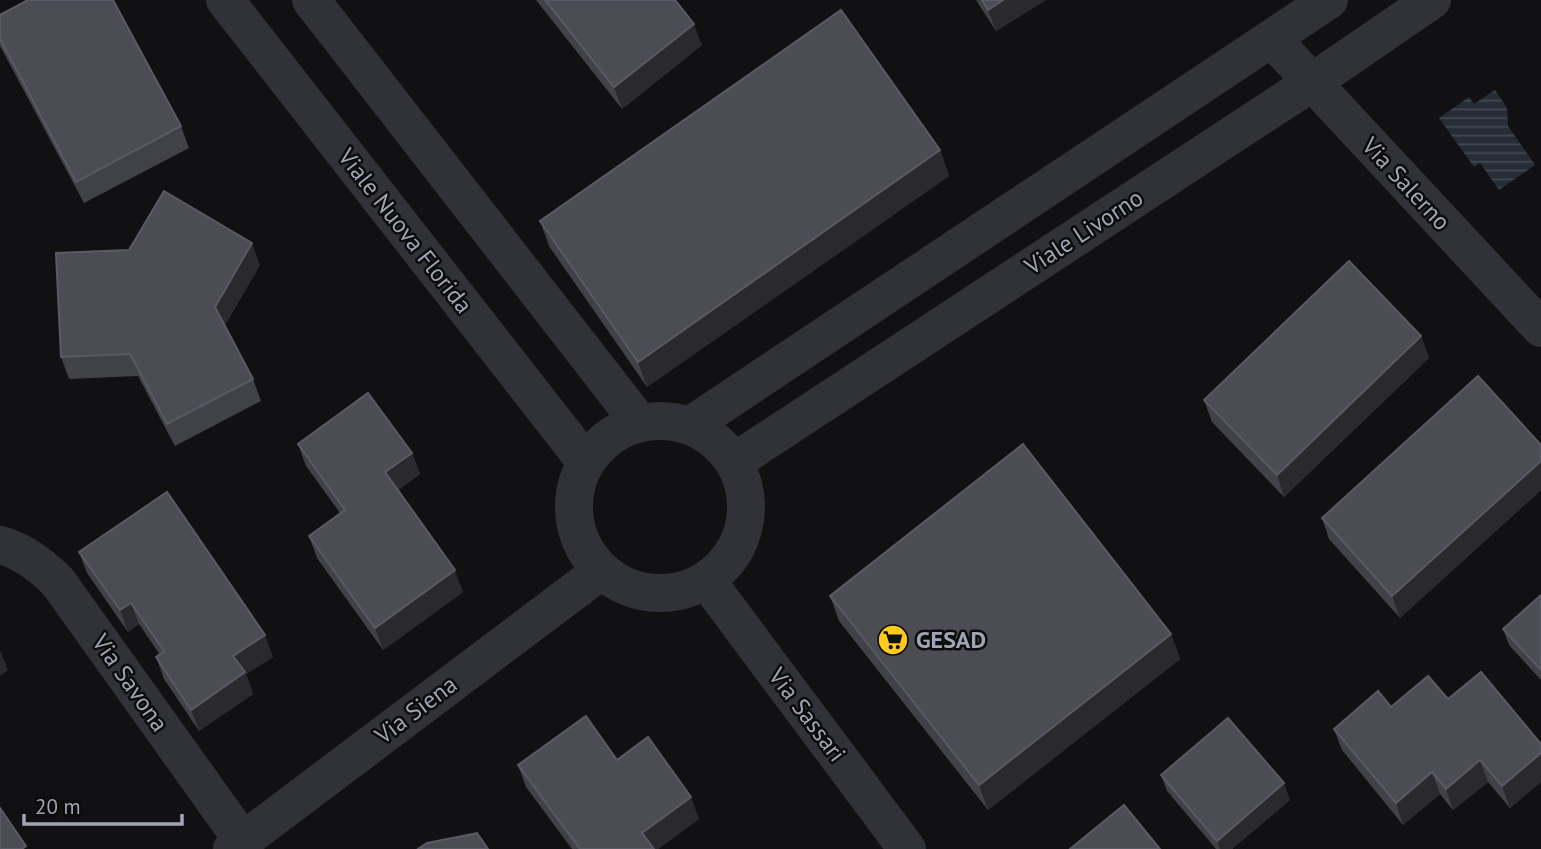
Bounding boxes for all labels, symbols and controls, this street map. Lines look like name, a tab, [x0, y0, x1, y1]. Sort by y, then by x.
street label: Via Salerno	[1355, 130, 1457, 237]
street label: Viale Nuova Florida	[331, 141, 479, 319]
street label: Viale Livorno	[1018, 182, 1149, 282]
supermarket icon: GESAD	[876, 623, 910, 657]
place label: GESAD	[916, 624, 986, 655]
street label: Via Savona	[85, 627, 175, 738]
street label: Via Sassari	[761, 661, 853, 768]
street label: Via Siena	[368, 669, 463, 751]
scale bar	[24, 782, 182, 826]
text: 20 m	[35, 793, 81, 820]

